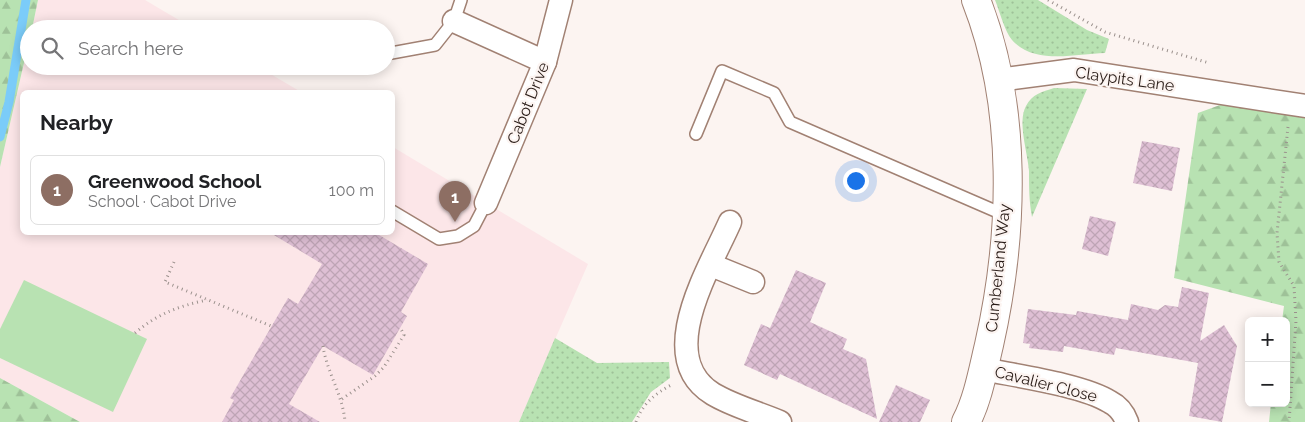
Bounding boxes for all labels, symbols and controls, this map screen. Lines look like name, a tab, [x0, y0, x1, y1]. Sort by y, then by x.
search box	[20, 20, 395, 75]
icon: search	[38, 34, 66, 62]
text: Search here	[78, 37, 184, 59]
street label: Cabot Drive	[503, 59, 553, 147]
street label: Claypits Lane	[1074, 63, 1176, 95]
text: Nearby	[40, 110, 113, 135]
your location	[843, 168, 869, 194]
text: Greenwood School	[88, 170, 261, 192]
text: 1	[53, 181, 61, 200]
text: 100 m	[329, 181, 374, 200]
pin: 1	[439, 181, 471, 222]
text: School · Cabot Drive	[88, 192, 237, 211]
street label: Cumberland Way	[982, 203, 1014, 333]
map controls	[1245, 317, 1290, 407]
button: +	[1245, 317, 1290, 362]
street label: Cavalier Close	[993, 362, 1099, 406]
button: −	[1245, 362, 1290, 407]

